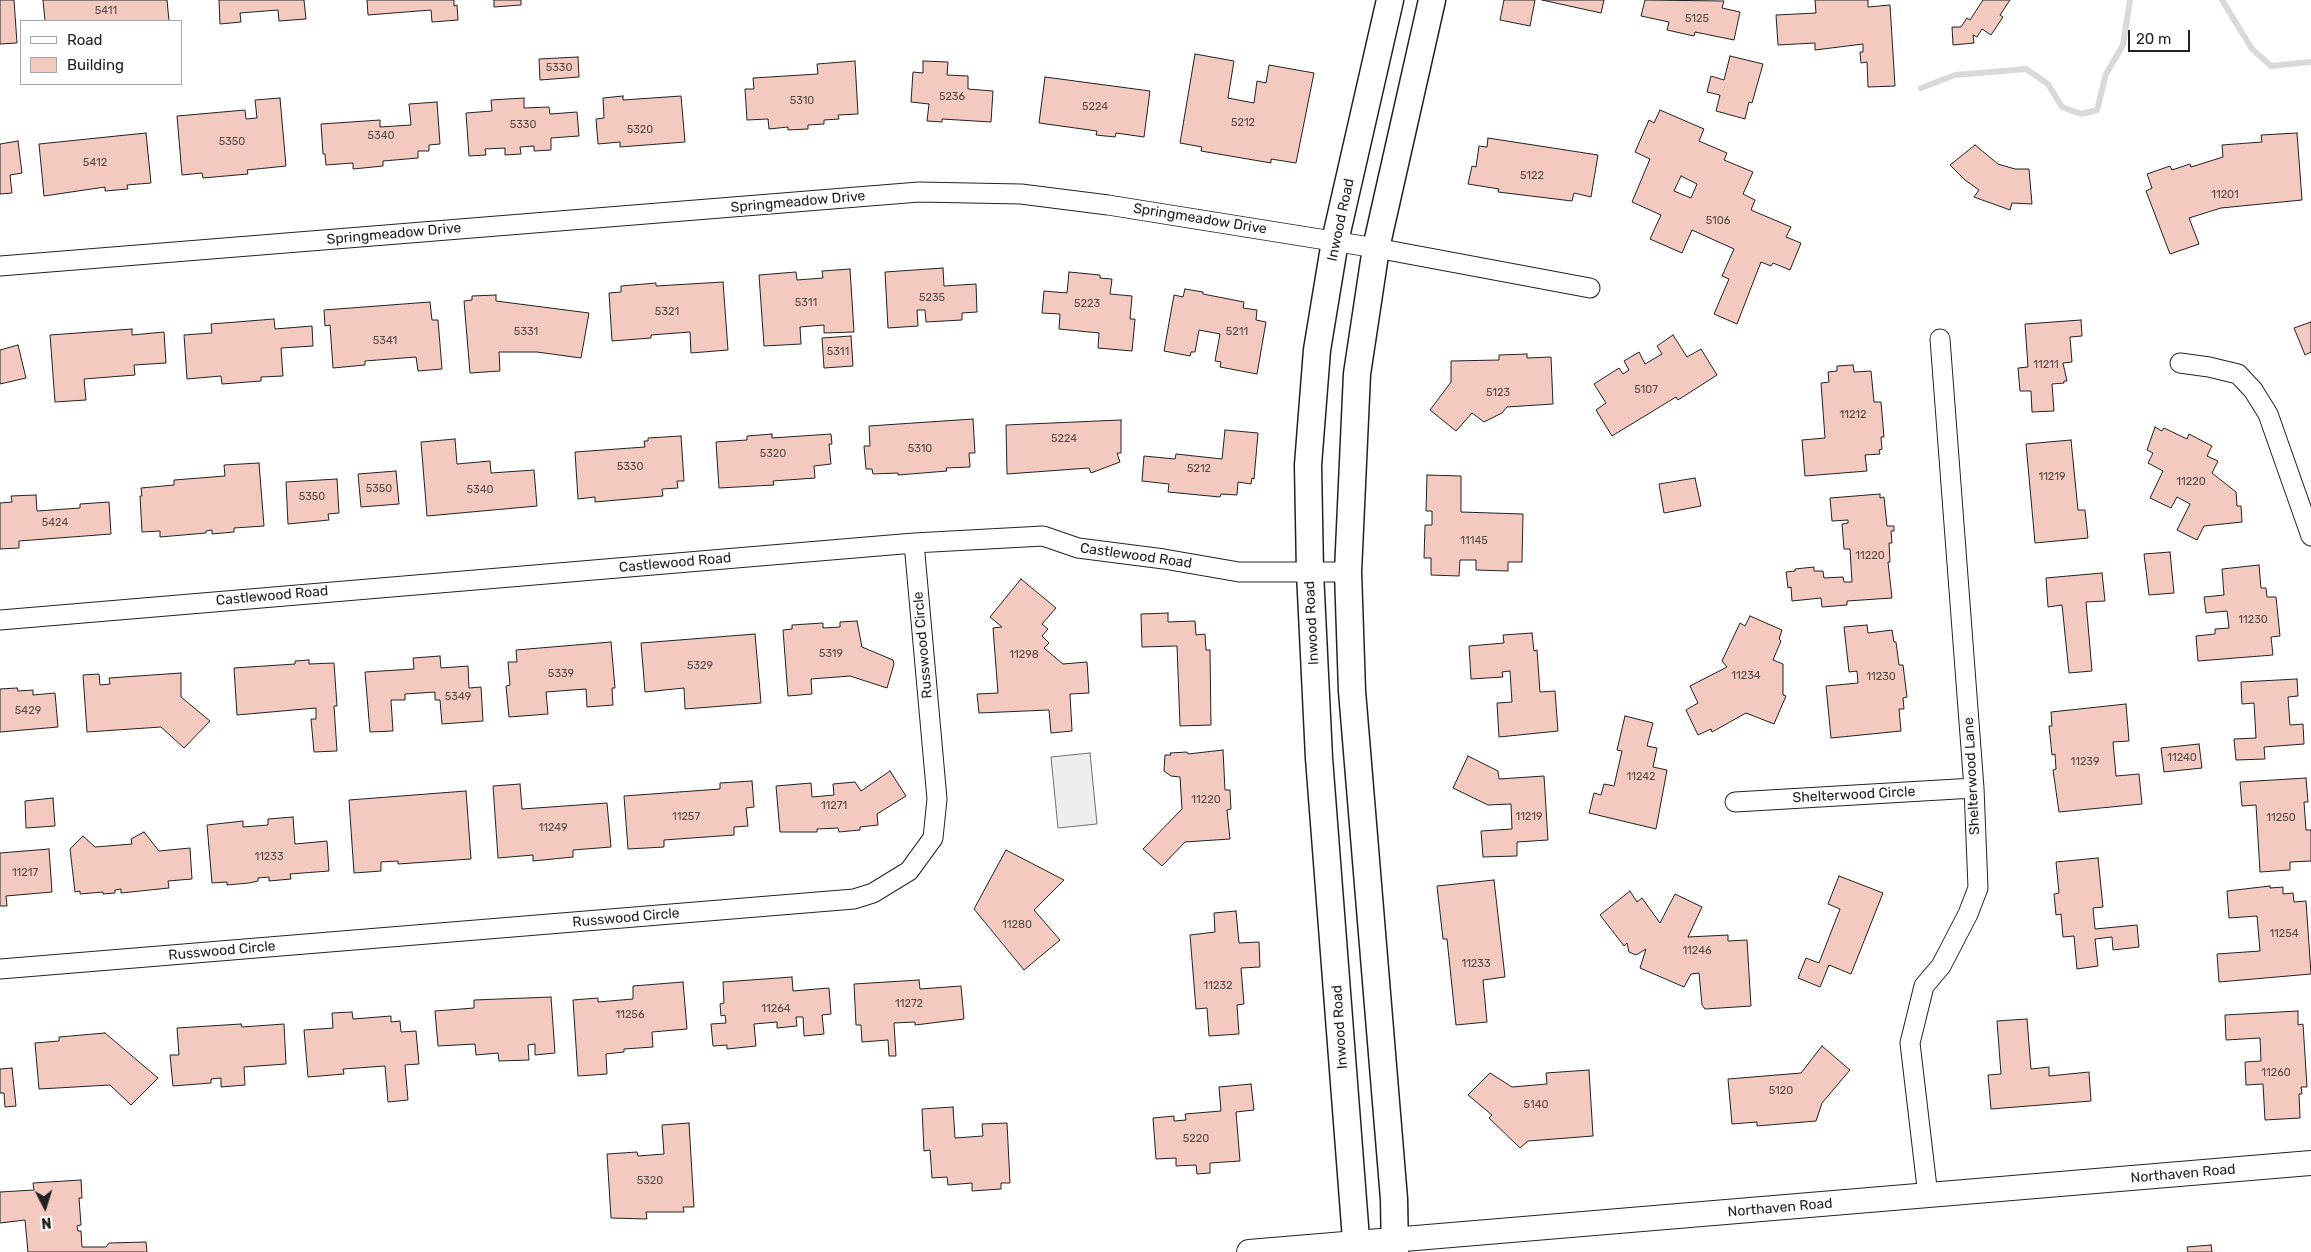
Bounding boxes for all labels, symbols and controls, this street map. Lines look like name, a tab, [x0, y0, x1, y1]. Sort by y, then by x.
house number: 5411	[95, 4, 117, 18]
house number: 5125	[1685, 12, 1709, 26]
legend	[20, 20, 182, 85]
scale bar	[2131, 20, 2194, 52]
text: 20 m	[2136, 30, 2171, 48]
text: Road	[67, 31, 103, 49]
text: Building	[67, 56, 124, 74]
house number: 5330	[546, 61, 572, 75]
house number: 5236	[939, 90, 965, 104]
house number: 5310	[790, 94, 814, 108]
house number: 5224	[1082, 100, 1108, 114]
house number: 5212	[1231, 116, 1255, 130]
house number: 5330	[510, 118, 536, 132]
house number: 5320	[627, 123, 653, 137]
house number: 5340	[368, 129, 394, 143]
house number: 5350	[219, 135, 245, 149]
house number: 5412	[83, 156, 107, 170]
house number: 5122	[1520, 169, 1544, 183]
street label: Inwood Road	[1324, 177, 1358, 263]
street label: Springmeadow Drive	[730, 188, 866, 216]
house number: 11201	[2211, 188, 2239, 202]
street label: Springmeadow Drive	[1132, 200, 1268, 238]
house number: 5106	[1706, 214, 1730, 228]
street label: Springmeadow Drive	[326, 220, 462, 248]
house number: 5235	[919, 291, 945, 305]
house number: 5311	[795, 296, 817, 310]
house number: 5223	[1074, 297, 1100, 311]
house number: 5321	[655, 305, 679, 319]
house number: 5331	[514, 325, 538, 339]
house number: 5211	[1226, 325, 1248, 339]
house number: 5341	[373, 334, 397, 348]
house number: 5311	[827, 345, 849, 359]
house number: 11211	[2033, 358, 2059, 372]
house number: 5107	[1634, 383, 1658, 397]
house number: 5123	[1486, 386, 1510, 400]
house number: 11212	[1839, 408, 1867, 422]
house number: 5224	[1051, 432, 1077, 446]
house number: 5310	[908, 442, 932, 456]
house number: 5320	[760, 447, 786, 461]
house number: 5330	[617, 460, 643, 474]
house number: 5212	[1187, 462, 1211, 476]
house number: 11219	[2038, 470, 2066, 484]
house number: 11220	[2176, 475, 2206, 489]
house number: 5350	[366, 482, 392, 496]
house number: 5340	[467, 483, 493, 497]
house number: 5350	[299, 490, 325, 504]
house number: 5424	[42, 516, 68, 530]
house number: 11145	[1460, 534, 1488, 548]
street label: Castlewood Road	[1079, 540, 1193, 572]
house number: 11220	[1855, 549, 1885, 563]
street label: Castlewood Road	[618, 550, 732, 576]
street label: Inwood Road	[1301, 580, 1323, 666]
street label: Castlewood Road	[215, 583, 329, 609]
street label: Russwood Circle	[910, 591, 936, 699]
house number: 11230	[2238, 613, 2268, 627]
house number: 5319	[819, 647, 843, 661]
house number: 11298	[1009, 648, 1039, 662]
house number: 5329	[687, 659, 713, 673]
house number: 5339	[548, 667, 574, 681]
house number: 11234	[1731, 669, 1761, 683]
house number: 11230	[1866, 670, 1896, 684]
house number: 5349	[445, 690, 471, 704]
house number: 5429	[15, 704, 41, 718]
street label: Shelterwood Lane	[1961, 717, 1983, 835]
house number: 11240	[2167, 751, 2197, 765]
house number: 11239	[2070, 755, 2100, 769]
house number: 11242	[1626, 770, 1656, 784]
street label: Shelterwood Circle	[1792, 783, 1916, 807]
house number: 11220	[1191, 793, 1221, 807]
house number: 11271	[821, 799, 847, 813]
house number: 11257	[672, 810, 700, 824]
house number: 11219	[1515, 810, 1543, 824]
house number: 11250	[2266, 811, 2296, 825]
house number: 11249	[538, 821, 568, 835]
house number: 11233	[254, 850, 284, 864]
house number: 11217	[12, 866, 38, 880]
street label: Russwood Circle	[572, 905, 680, 931]
house number: 11280	[1002, 918, 1032, 932]
house number: 11254	[2269, 927, 2299, 941]
street label: Russwood Circle	[168, 938, 276, 964]
house number: 11246	[1682, 944, 1712, 958]
house number: 11233	[1461, 957, 1491, 971]
house number: 11232	[1204, 979, 1232, 993]
street label: Inwood Road	[1329, 984, 1351, 1070]
house number: 11272	[895, 997, 923, 1011]
house number: 11264	[761, 1002, 791, 1016]
house number: 11256	[615, 1008, 645, 1022]
house number: 11260	[2261, 1066, 2291, 1080]
house number: 5120	[1769, 1084, 1793, 1098]
house number: 5140	[1524, 1098, 1548, 1112]
house number: 5220	[1183, 1132, 1209, 1146]
street label: Northaven Road	[2130, 1161, 2236, 1187]
house number: 5320	[637, 1174, 663, 1188]
north arrow	[20, 1182, 70, 1232]
street label: Northaven Road	[1727, 1195, 1833, 1221]
text: N	[41, 1214, 52, 1231]

